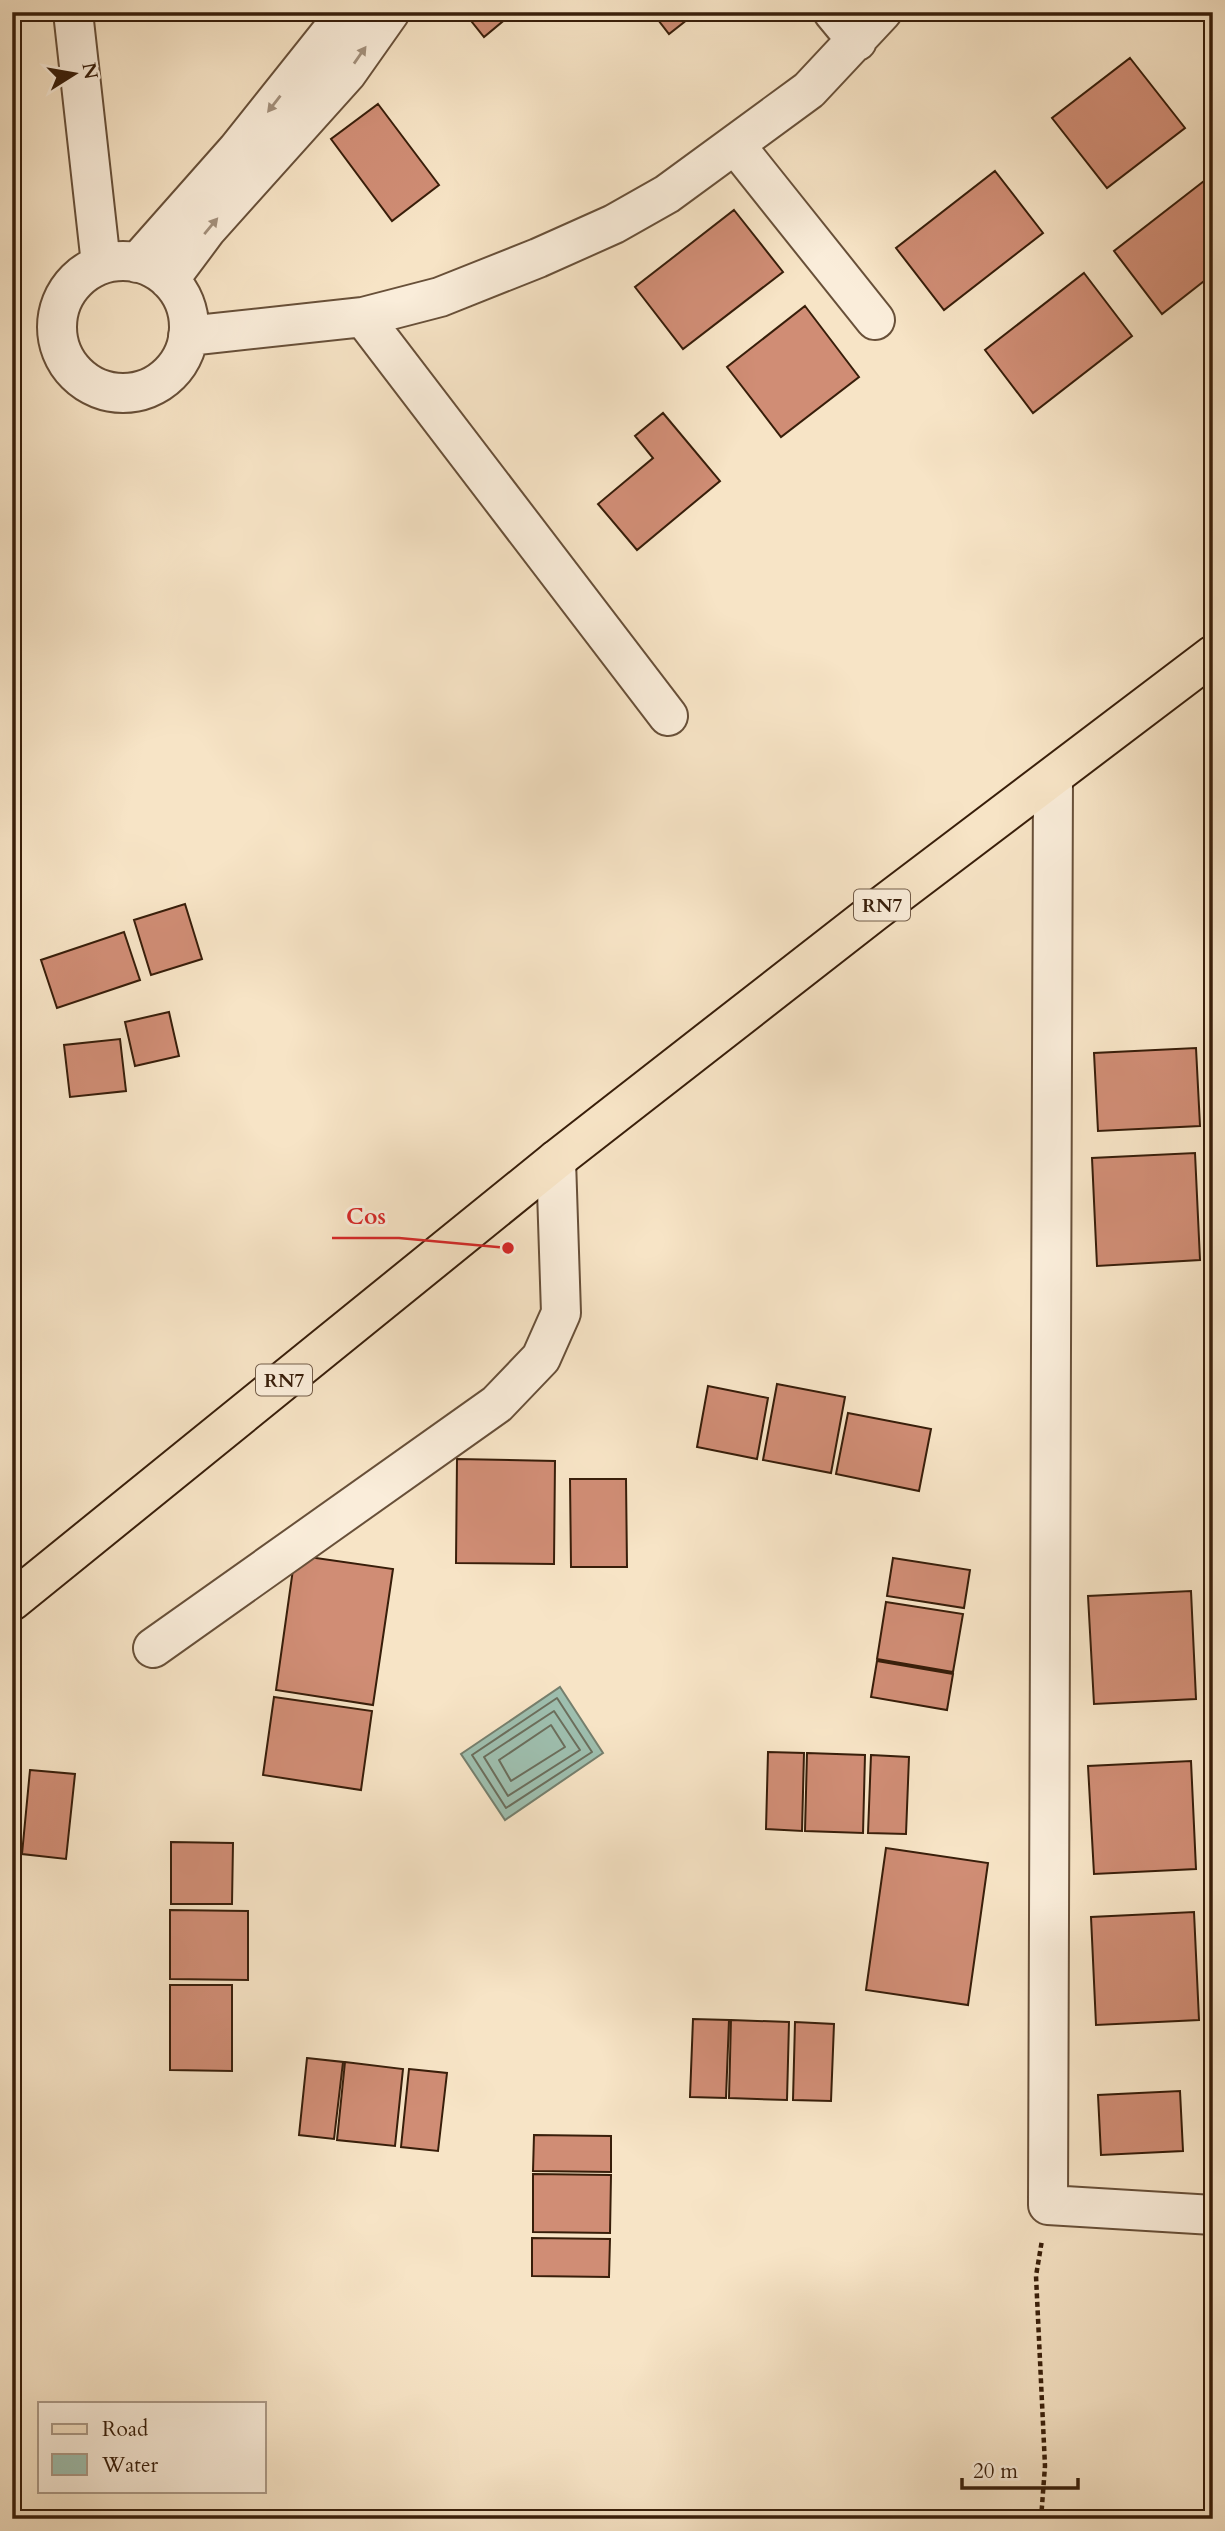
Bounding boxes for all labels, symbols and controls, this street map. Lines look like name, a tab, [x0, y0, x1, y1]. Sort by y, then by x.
north arrow	[38, 38, 108, 108]
one-way arrow	[353, 46, 367, 64]
text: N	[75, 60, 104, 82]
one-way arrow	[266, 94, 281, 112]
one-way arrow	[203, 218, 218, 236]
road number: RN7	[854, 890, 910, 920]
callout: Cos	[332, 1194, 399, 1238]
text: Cos	[346, 1201, 386, 1232]
road number: RN7	[256, 1364, 312, 1396]
legend	[38, 2402, 266, 2492]
text: Road	[102, 2415, 148, 2444]
scale bar	[962, 2447, 1078, 2491]
text: Water	[101, 2451, 158, 2480]
text: 20 m	[973, 2457, 1018, 2486]

